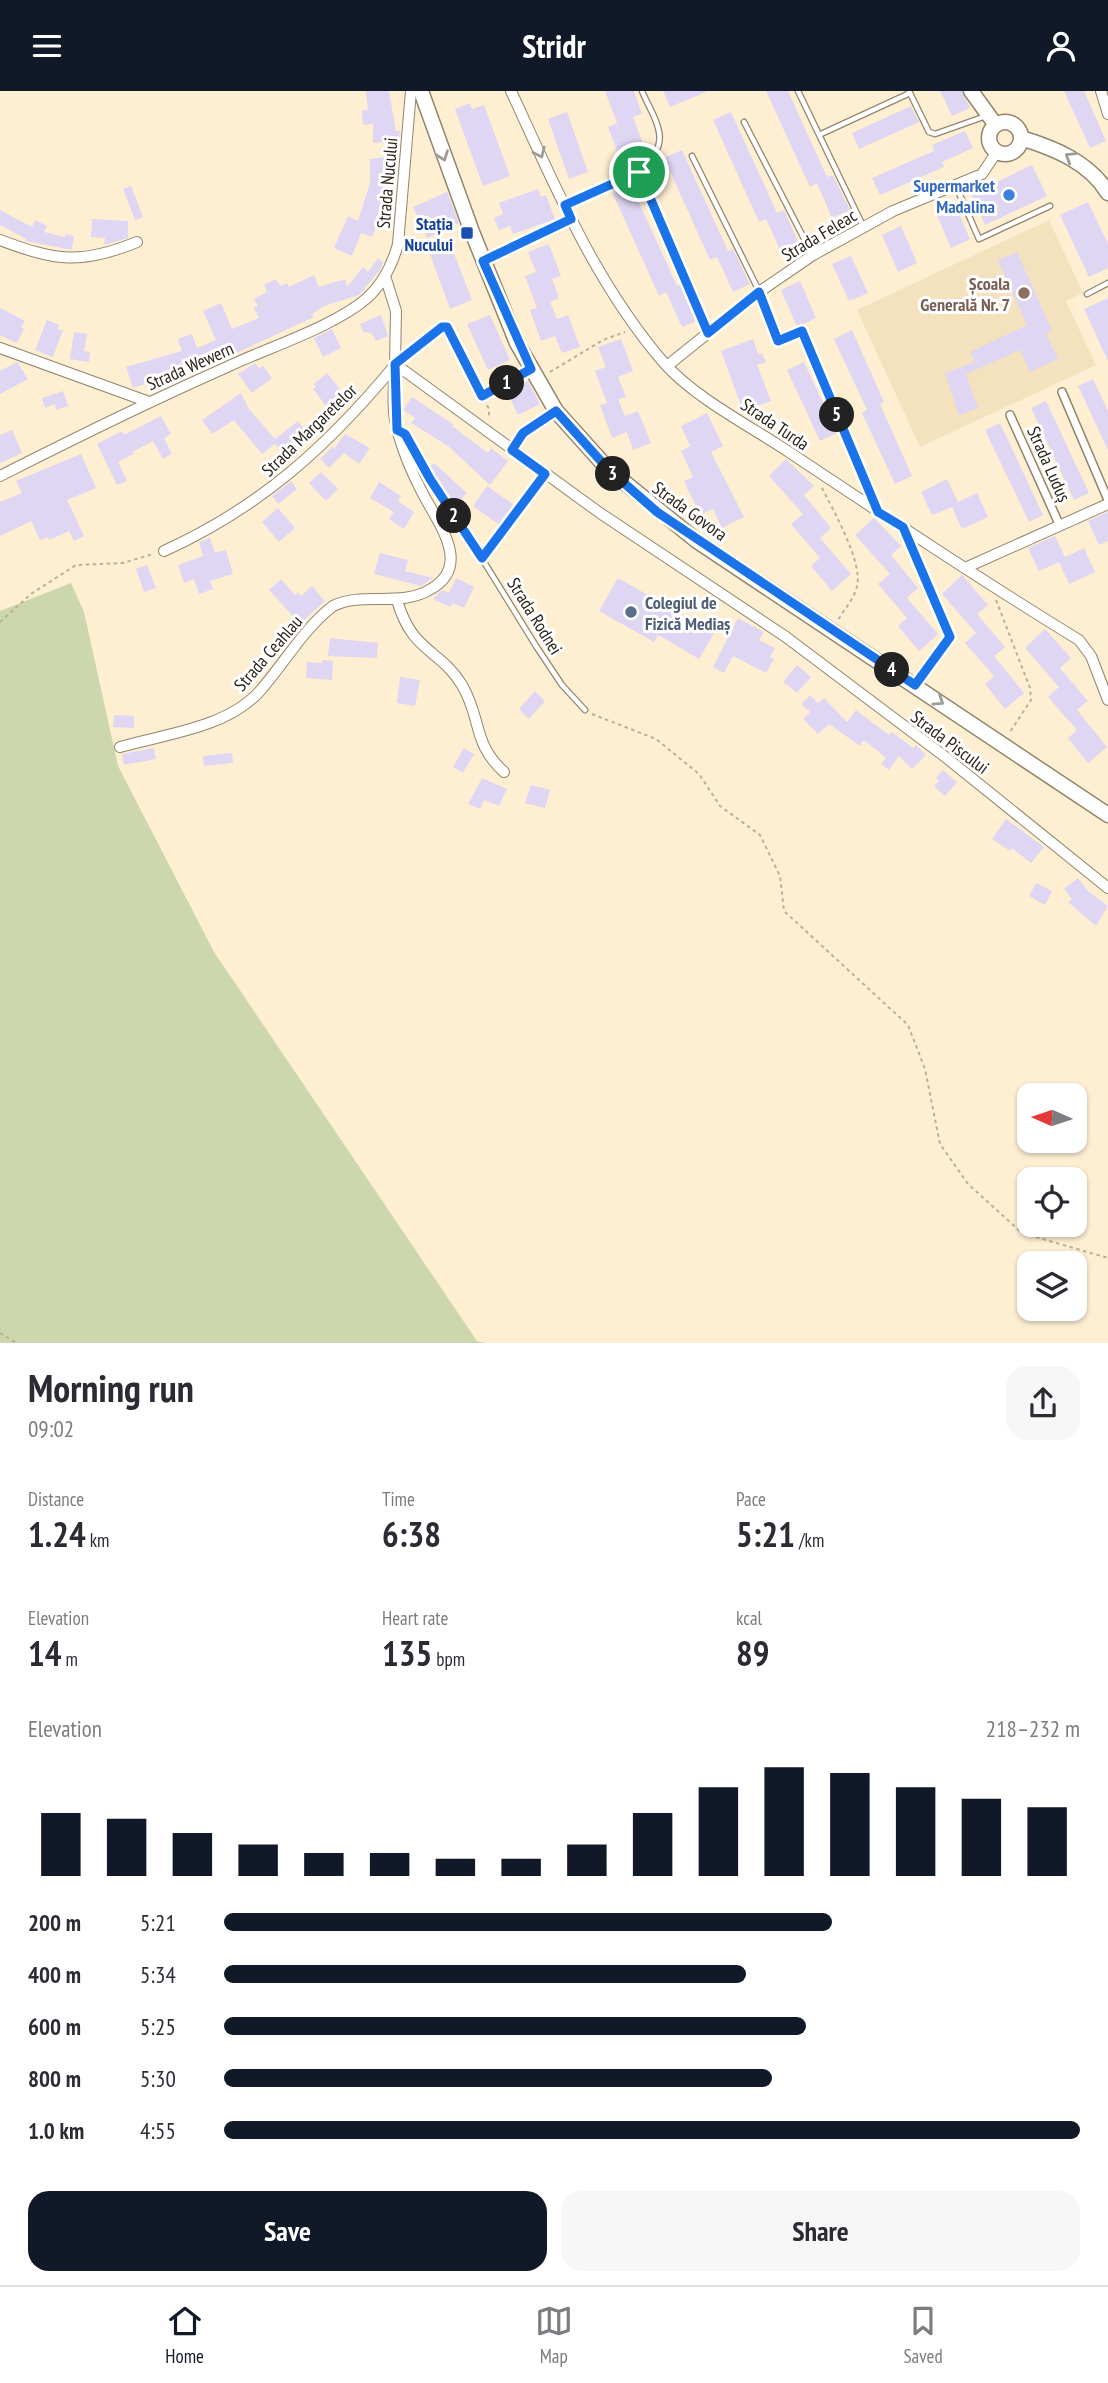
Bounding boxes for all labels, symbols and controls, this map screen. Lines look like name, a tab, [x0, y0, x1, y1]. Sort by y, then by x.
text: Stridr	[522, 25, 586, 67]
icon: menu	[28, 27, 66, 65]
icon: person	[1042, 27, 1080, 65]
street label: Strada Nucului	[372, 137, 402, 229]
pin	[609, 142, 669, 202]
one-way arrow	[532, 146, 546, 158]
one-way arrow	[435, 149, 449, 161]
icon: arrive	[620, 153, 658, 191]
one-way arrow	[1064, 153, 1077, 166]
place label: Supermarket Madalina	[913, 174, 996, 218]
marker: Supermarket Madalina	[1001, 187, 1017, 203]
street label: Strada Feleac	[777, 203, 861, 266]
place label: Stația Nucului	[404, 212, 453, 256]
marker: Stația Nucului	[459, 225, 475, 241]
place label: Școala Generală Nr. 7	[920, 272, 1010, 316]
marker: Școala Generală Nr. 7	[1016, 285, 1032, 301]
street label: Strada Wewern	[143, 337, 237, 395]
pin: 1	[490, 365, 524, 401]
text: 1	[502, 370, 511, 394]
street label: Strada Margaretelor	[257, 379, 362, 481]
street label: Strada Turda	[736, 393, 814, 455]
pin: 5	[820, 397, 854, 433]
text: 5	[832, 402, 841, 426]
street label: Strada Luduș	[1022, 423, 1076, 505]
pin: 3	[596, 457, 630, 491]
text: 3	[608, 461, 617, 485]
street label: Strada Govora	[648, 476, 732, 546]
pin: 2	[436, 499, 472, 533]
text: 2	[449, 503, 458, 527]
street label: Strada Rodnei	[502, 573, 568, 659]
place label: Colegiul de Fizică Mediaș	[645, 591, 730, 635]
marker: Colegiul de Fizică Mediaș	[623, 604, 639, 620]
street label: Strada Ceahlau	[229, 610, 307, 696]
pin: 4	[874, 653, 910, 687]
text: 4	[887, 657, 896, 681]
one-way arrow	[931, 693, 944, 706]
street label: Strada Piscului	[906, 705, 994, 779]
north arrow	[1017, 1083, 1087, 1153]
map controls	[1017, 1083, 1087, 1321]
button: locate	[1017, 1167, 1087, 1237]
button: layers	[1017, 1251, 1087, 1321]
text: Morning run	[28, 1363, 194, 1412]
button: share	[1006, 1366, 1080, 1440]
text: 09:02	[28, 1414, 74, 1443]
text: Distance	[28, 1487, 84, 1511]
text: Time	[382, 1487, 415, 1511]
text: Pace	[736, 1487, 766, 1511]
text: 1.24	[28, 1511, 86, 1557]
text: 6:38	[382, 1511, 441, 1557]
text: 5:21	[736, 1511, 795, 1557]
text: km	[86, 1528, 109, 1552]
text: /km	[795, 1528, 824, 1552]
text: Elevation	[28, 1606, 89, 1630]
text: Heart rate	[382, 1606, 448, 1630]
text: kcal	[736, 1606, 762, 1630]
text: 14	[28, 1630, 61, 1676]
text: 135	[382, 1630, 432, 1676]
text: 89	[736, 1630, 769, 1676]
text: m	[61, 1647, 78, 1671]
text: bpm	[432, 1647, 465, 1671]
text: Elevation	[28, 1714, 102, 1743]
text: 218–232 m	[986, 1714, 1080, 1743]
text: 200 m	[28, 1908, 81, 1937]
text: 5:21	[140, 1908, 176, 1937]
text: 400 m	[28, 1960, 81, 1989]
text: 5:34	[140, 1960, 176, 1989]
text: 600 m	[28, 2012, 81, 2041]
text: 5:25	[140, 2012, 176, 2041]
text: 800 m	[28, 2064, 81, 2093]
text: 5:30	[140, 2064, 176, 2093]
text: 1.0 km	[28, 2116, 84, 2145]
text: 4:55	[140, 2116, 176, 2145]
button: Save	[28, 2191, 547, 2271]
button: Share	[561, 2191, 1080, 2271]
tab: Home	[165, 2302, 204, 2368]
tab: Map	[535, 2302, 573, 2368]
tab: Saved	[903, 2302, 943, 2368]

